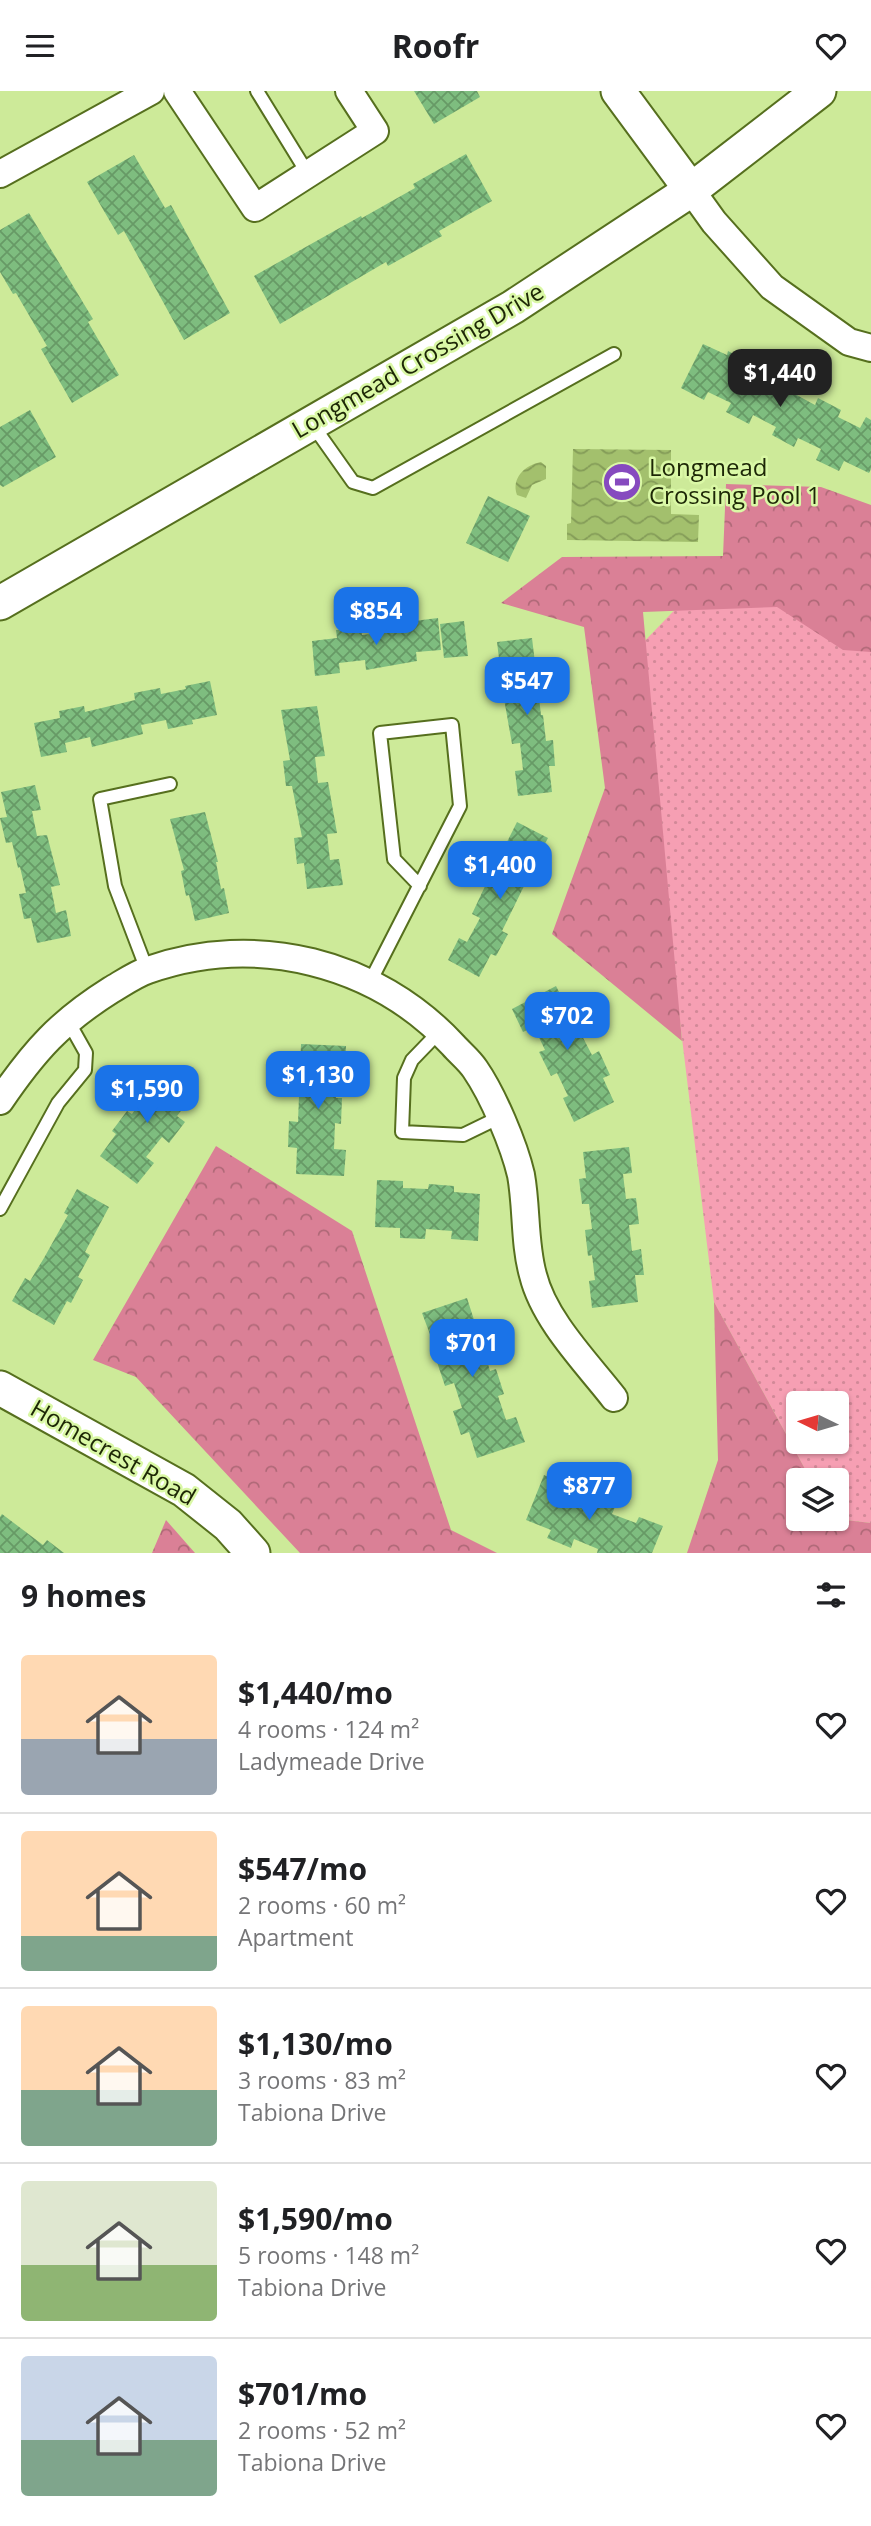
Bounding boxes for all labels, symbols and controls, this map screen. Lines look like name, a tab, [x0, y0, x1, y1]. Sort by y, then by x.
text: Roofr	[392, 24, 479, 67]
icon: menu	[21, 27, 59, 65]
icon: heart	[812, 27, 850, 65]
street label: Longmead Crossing Drive	[285, 274, 549, 445]
pin: $1,440	[723, 349, 837, 409]
text: $1,440	[744, 356, 816, 388]
place label: Longmead Crossing Pool 1	[649, 450, 821, 511]
sports icon: Longmead Crossing Pool 1	[601, 461, 643, 503]
pin: $854	[335, 587, 417, 647]
text: $854	[350, 594, 402, 626]
pin: $547	[486, 657, 568, 717]
text: $547	[501, 664, 553, 696]
pin: $1,400	[443, 841, 557, 901]
text: $1,400	[464, 848, 536, 880]
pin: $702	[526, 993, 608, 1052]
text: $702	[541, 999, 593, 1031]
pin: $1,130	[261, 1051, 375, 1111]
text: $1,130	[282, 1058, 354, 1090]
pin: $1,590	[90, 1065, 204, 1125]
text: $1,590	[111, 1072, 183, 1104]
pin: $701	[431, 1319, 513, 1379]
text: $701	[446, 1326, 498, 1358]
street label: Homecrest Road	[25, 1391, 203, 1513]
north arrow	[786, 1391, 849, 1454]
map controls	[786, 1391, 849, 1531]
pin: $877	[548, 1463, 630, 1522]
button: layers	[786, 1468, 849, 1531]
text: $877	[563, 1469, 615, 1501]
text: 9 homes	[21, 1575, 146, 1616]
icon: filters	[812, 1576, 850, 1614]
text: $1,440/mo	[238, 1672, 393, 1713]
icon: home	[77, 1683, 161, 1767]
icon: heart	[812, 1706, 850, 1744]
text: 4 rooms · 124 m²	[238, 1713, 419, 1745]
text: Ladymeade Drive	[238, 1745, 425, 1777]
text: $547/mo	[238, 1848, 367, 1889]
icon: home	[77, 1859, 161, 1943]
icon: heart	[812, 1882, 850, 1920]
text: 2 rooms · 60 m²	[238, 1889, 406, 1921]
text: Apartment	[238, 1921, 354, 1953]
text: $1,130/mo	[238, 2023, 393, 2064]
icon: home	[77, 2034, 161, 2118]
icon: heart	[812, 2057, 850, 2095]
text: 3 rooms · 83 m²	[238, 2064, 406, 2096]
text: Tabiona Drive	[238, 2096, 386, 2128]
text: $1,590/mo	[238, 2198, 393, 2239]
icon: home	[77, 2209, 161, 2293]
icon: heart	[812, 2232, 850, 2270]
text: 5 rooms · 148 m²	[238, 2239, 419, 2271]
text: Tabiona Drive	[238, 2271, 386, 2303]
text: $701/mo	[238, 2373, 367, 2414]
icon: home	[77, 2384, 161, 2468]
icon: heart	[812, 2407, 850, 2445]
text: 2 rooms · 52 m²	[238, 2414, 406, 2446]
text: Tabiona Drive	[238, 2446, 386, 2478]

